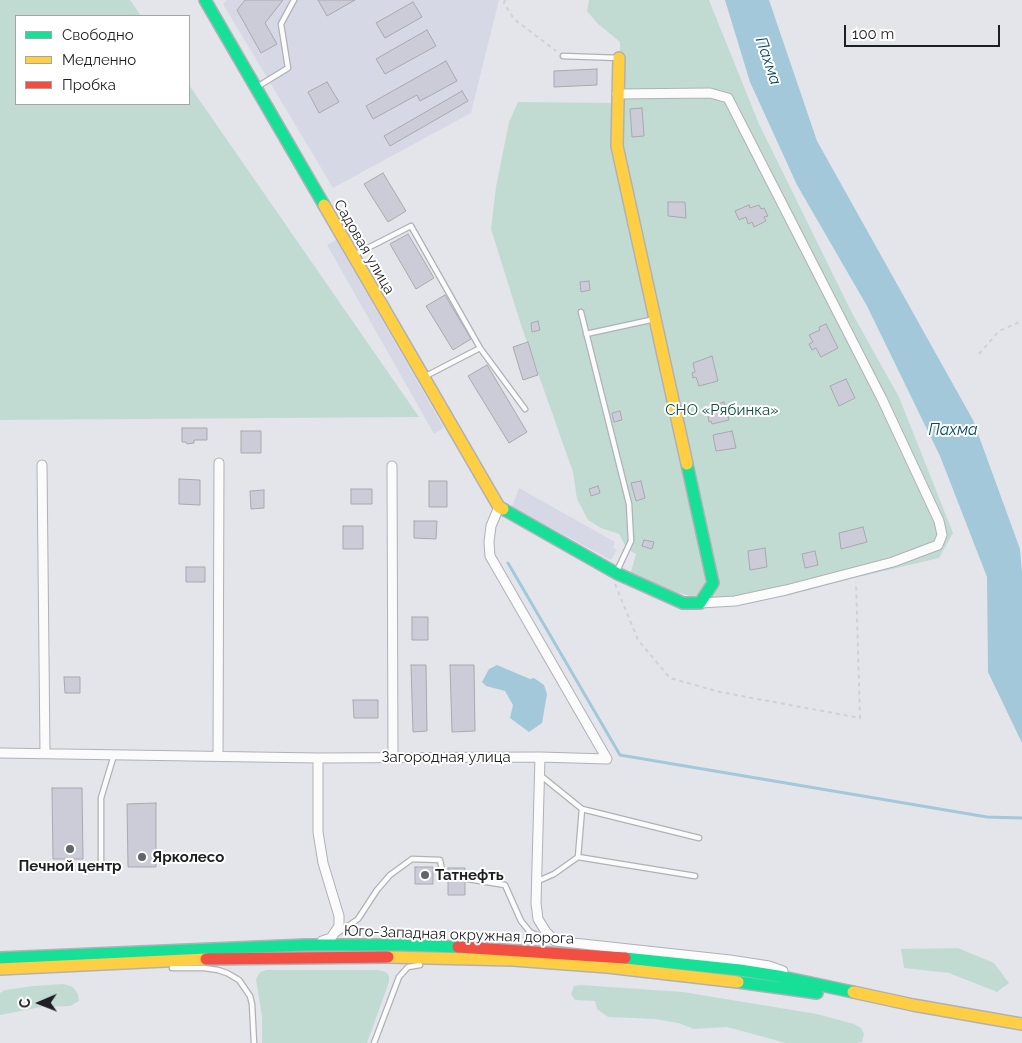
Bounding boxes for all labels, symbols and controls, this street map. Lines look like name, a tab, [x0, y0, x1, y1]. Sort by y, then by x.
legend	[15, 15, 190, 105]
scale bar	[847, 15, 1003, 47]
text: 100 m	[852, 25, 894, 43]
text: Свободно	[62, 26, 134, 44]
water label: Пахма	[751, 35, 785, 87]
text: Медленно	[62, 51, 136, 69]
text: Пробка	[62, 76, 116, 94]
street label: Садовая улица	[330, 196, 398, 298]
park label: СНО «Рябинка»	[665, 401, 779, 419]
water label: Пахма	[928, 420, 978, 440]
street label: Загородная улица	[381, 748, 511, 766]
marker: Печной центр	[64, 843, 76, 855]
place label: Ярколесо	[152, 848, 224, 866]
marker: Ярколесо	[136, 851, 148, 863]
place label: Печной центр	[18, 857, 122, 875]
place label: Татнефть	[435, 866, 504, 884]
marker: Татнефть	[419, 869, 431, 881]
street label: Юго-Западная окружная дорога	[344, 922, 574, 948]
north arrow	[15, 978, 65, 1028]
text: С	[17, 998, 33, 1008]

